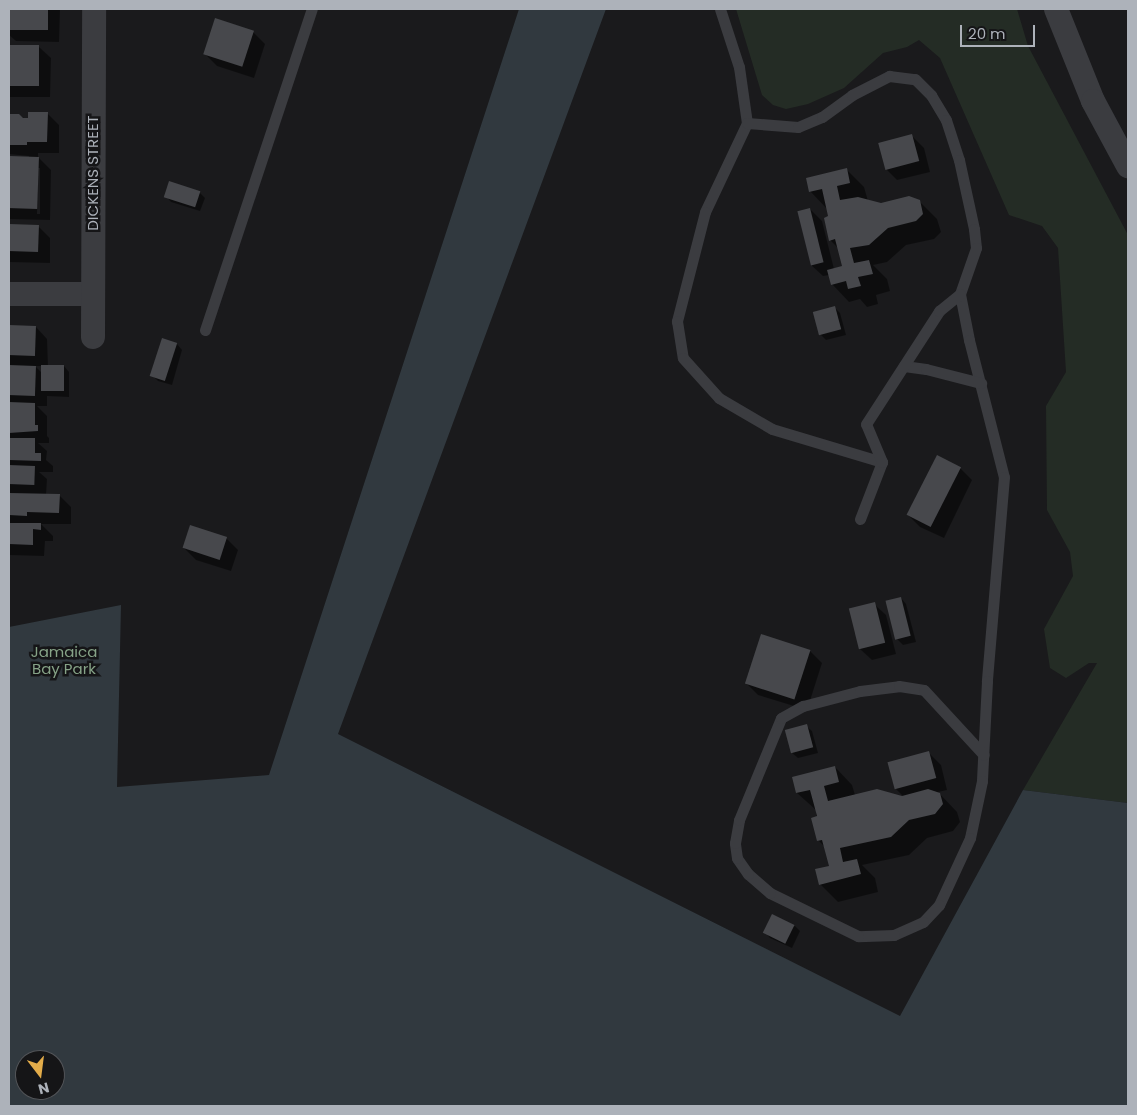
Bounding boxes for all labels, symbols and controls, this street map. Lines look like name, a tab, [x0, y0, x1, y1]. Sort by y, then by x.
scale bar	[962, 15, 1037, 47]
text: 20 m	[968, 23, 1006, 44]
street label: DICKENS STREET	[84, 115, 102, 231]
park label: Jamaica Bay Park	[31, 642, 97, 677]
north arrow	[15, 1050, 65, 1100]
text: N	[36, 1078, 51, 1100]

